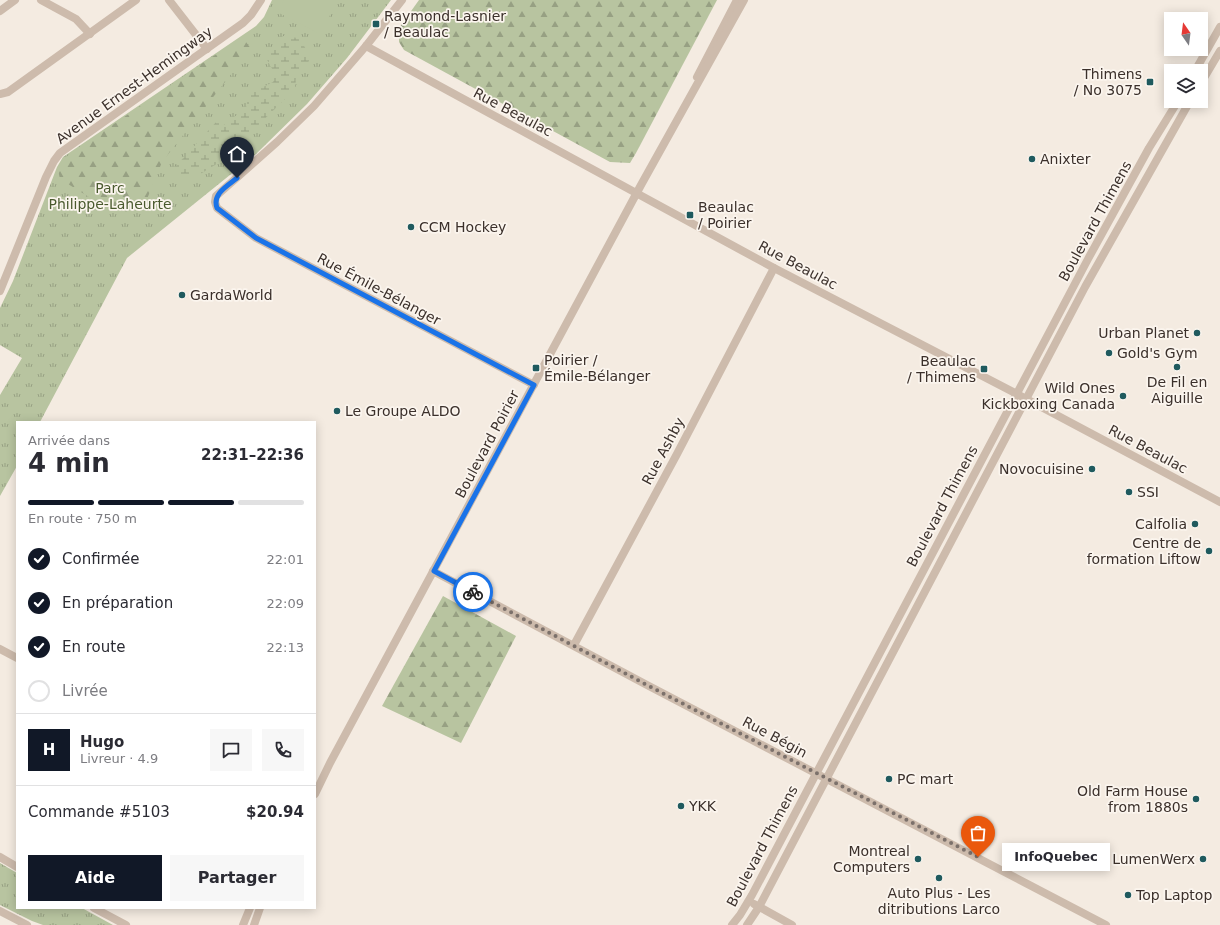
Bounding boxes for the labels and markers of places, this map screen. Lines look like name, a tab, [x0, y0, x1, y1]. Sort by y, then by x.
place label: Raymond-Lasnier / Beaulac	[384, 8, 506, 40]
marker: Raymond-Lasnier / Beaulac	[371, 19, 381, 29]
place label: Thimens / No 3075	[1074, 66, 1142, 98]
marker: Thimens / No 3075	[1145, 77, 1155, 87]
pin	[220, 137, 254, 178]
place label: Anixter	[1040, 151, 1091, 167]
marker: Anixter	[1027, 154, 1037, 164]
place label: Beaulac / Poirier	[698, 199, 754, 231]
marker: Beaulac / Poirier	[685, 210, 695, 220]
place label: CCM Hockey	[419, 219, 506, 235]
marker: CCM Hockey	[406, 222, 416, 232]
place label: GardaWorld	[190, 287, 273, 303]
marker: GardaWorld	[177, 290, 187, 300]
place label: Urban Planet	[1098, 325, 1190, 341]
marker: Urban Planet	[1192, 328, 1202, 338]
place label: Gold's Gym	[1117, 345, 1198, 361]
marker: Gold's Gym	[1104, 348, 1114, 358]
place label: Poirier / Émile-Bélanger	[544, 352, 650, 384]
place label: Beaulac / Thimens	[907, 353, 976, 385]
marker: De Fil en Aiguille	[1172, 362, 1182, 372]
marker: Poirier / Émile-Bélanger	[531, 363, 541, 373]
marker: Beaulac / Thimens	[979, 364, 989, 374]
place label: De Fil en Aiguille	[1147, 374, 1207, 406]
place label: Wild Ones Kickboxing Canada	[981, 380, 1115, 412]
marker: Wild Ones Kickboxing Canada	[1118, 391, 1128, 401]
place label: Le Groupe ALDO	[345, 403, 460, 419]
marker: Le Groupe ALDO	[332, 406, 342, 416]
place label: Novocuisine	[999, 461, 1084, 477]
marker: Novocuisine	[1087, 464, 1097, 474]
place label: SSI	[1137, 484, 1159, 500]
marker: SSI	[1124, 487, 1134, 497]
place label: Calfolia	[1135, 516, 1187, 532]
marker: Calfolia	[1190, 519, 1200, 529]
place label: Centre de formation Liftow	[1087, 535, 1201, 567]
marker: Centre de formation Liftow	[1204, 546, 1214, 556]
place label: PC mart	[897, 771, 954, 787]
marker: PC mart	[884, 774, 894, 784]
place label: Old Farm House from 1880s	[1077, 783, 1188, 815]
marker: Old Farm House from 1880s	[1191, 794, 1201, 804]
place label: YKK	[688, 798, 717, 814]
marker: YKK	[676, 801, 686, 811]
pin	[961, 816, 995, 857]
place label: Montreal Computers	[833, 843, 910, 875]
callout: InfoQuebec	[1002, 843, 1110, 871]
place label: LumenWerx	[1112, 851, 1195, 867]
marker: Montreal Computers	[913, 854, 923, 864]
marker: LumenWerx	[1198, 854, 1208, 864]
marker: Auto Plus - Les ditributions Larco	[934, 873, 944, 883]
place label: Auto Plus - Les ditributions Larco	[878, 885, 1000, 917]
place label: Top Laptop	[1135, 887, 1212, 903]
marker: Top Laptop	[1123, 890, 1133, 900]

